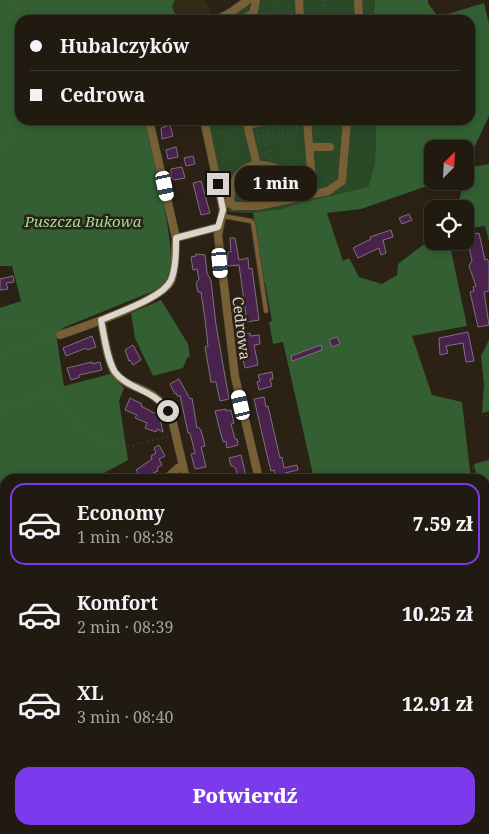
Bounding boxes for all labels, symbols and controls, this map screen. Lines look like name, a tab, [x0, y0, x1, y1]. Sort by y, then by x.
text: Hubalczyków	[60, 33, 189, 59]
text: Cedrowa	[60, 82, 145, 108]
north arrow	[424, 140, 474, 190]
map controls	[424, 140, 474, 250]
callout: 1 min	[236, 166, 318, 202]
car	[154, 170, 175, 202]
text: 1 min	[253, 172, 299, 194]
route end	[207, 173, 229, 195]
button: locate	[424, 200, 474, 250]
park label: Puszcza Bukowa	[23, 211, 142, 231]
car	[211, 247, 228, 279]
street label: Cedrowa	[228, 295, 256, 361]
car	[230, 389, 251, 421]
route start	[157, 400, 179, 422]
text: Economy	[77, 500, 165, 526]
icon: car	[17, 502, 62, 547]
text: 7.59 zł	[413, 511, 473, 537]
text: 1 min · 08:38	[77, 526, 173, 548]
text: Komfort	[77, 590, 158, 616]
icon: car	[17, 592, 62, 637]
text: 10.25 zł	[402, 601, 473, 627]
text: 2 min · 08:39	[77, 616, 173, 638]
text: XL	[77, 680, 103, 706]
icon: car	[17, 682, 62, 727]
text: 12.91 zł	[402, 691, 473, 717]
text: 3 min · 08:40	[77, 706, 173, 728]
button: Potwierdź	[15, 767, 475, 825]

